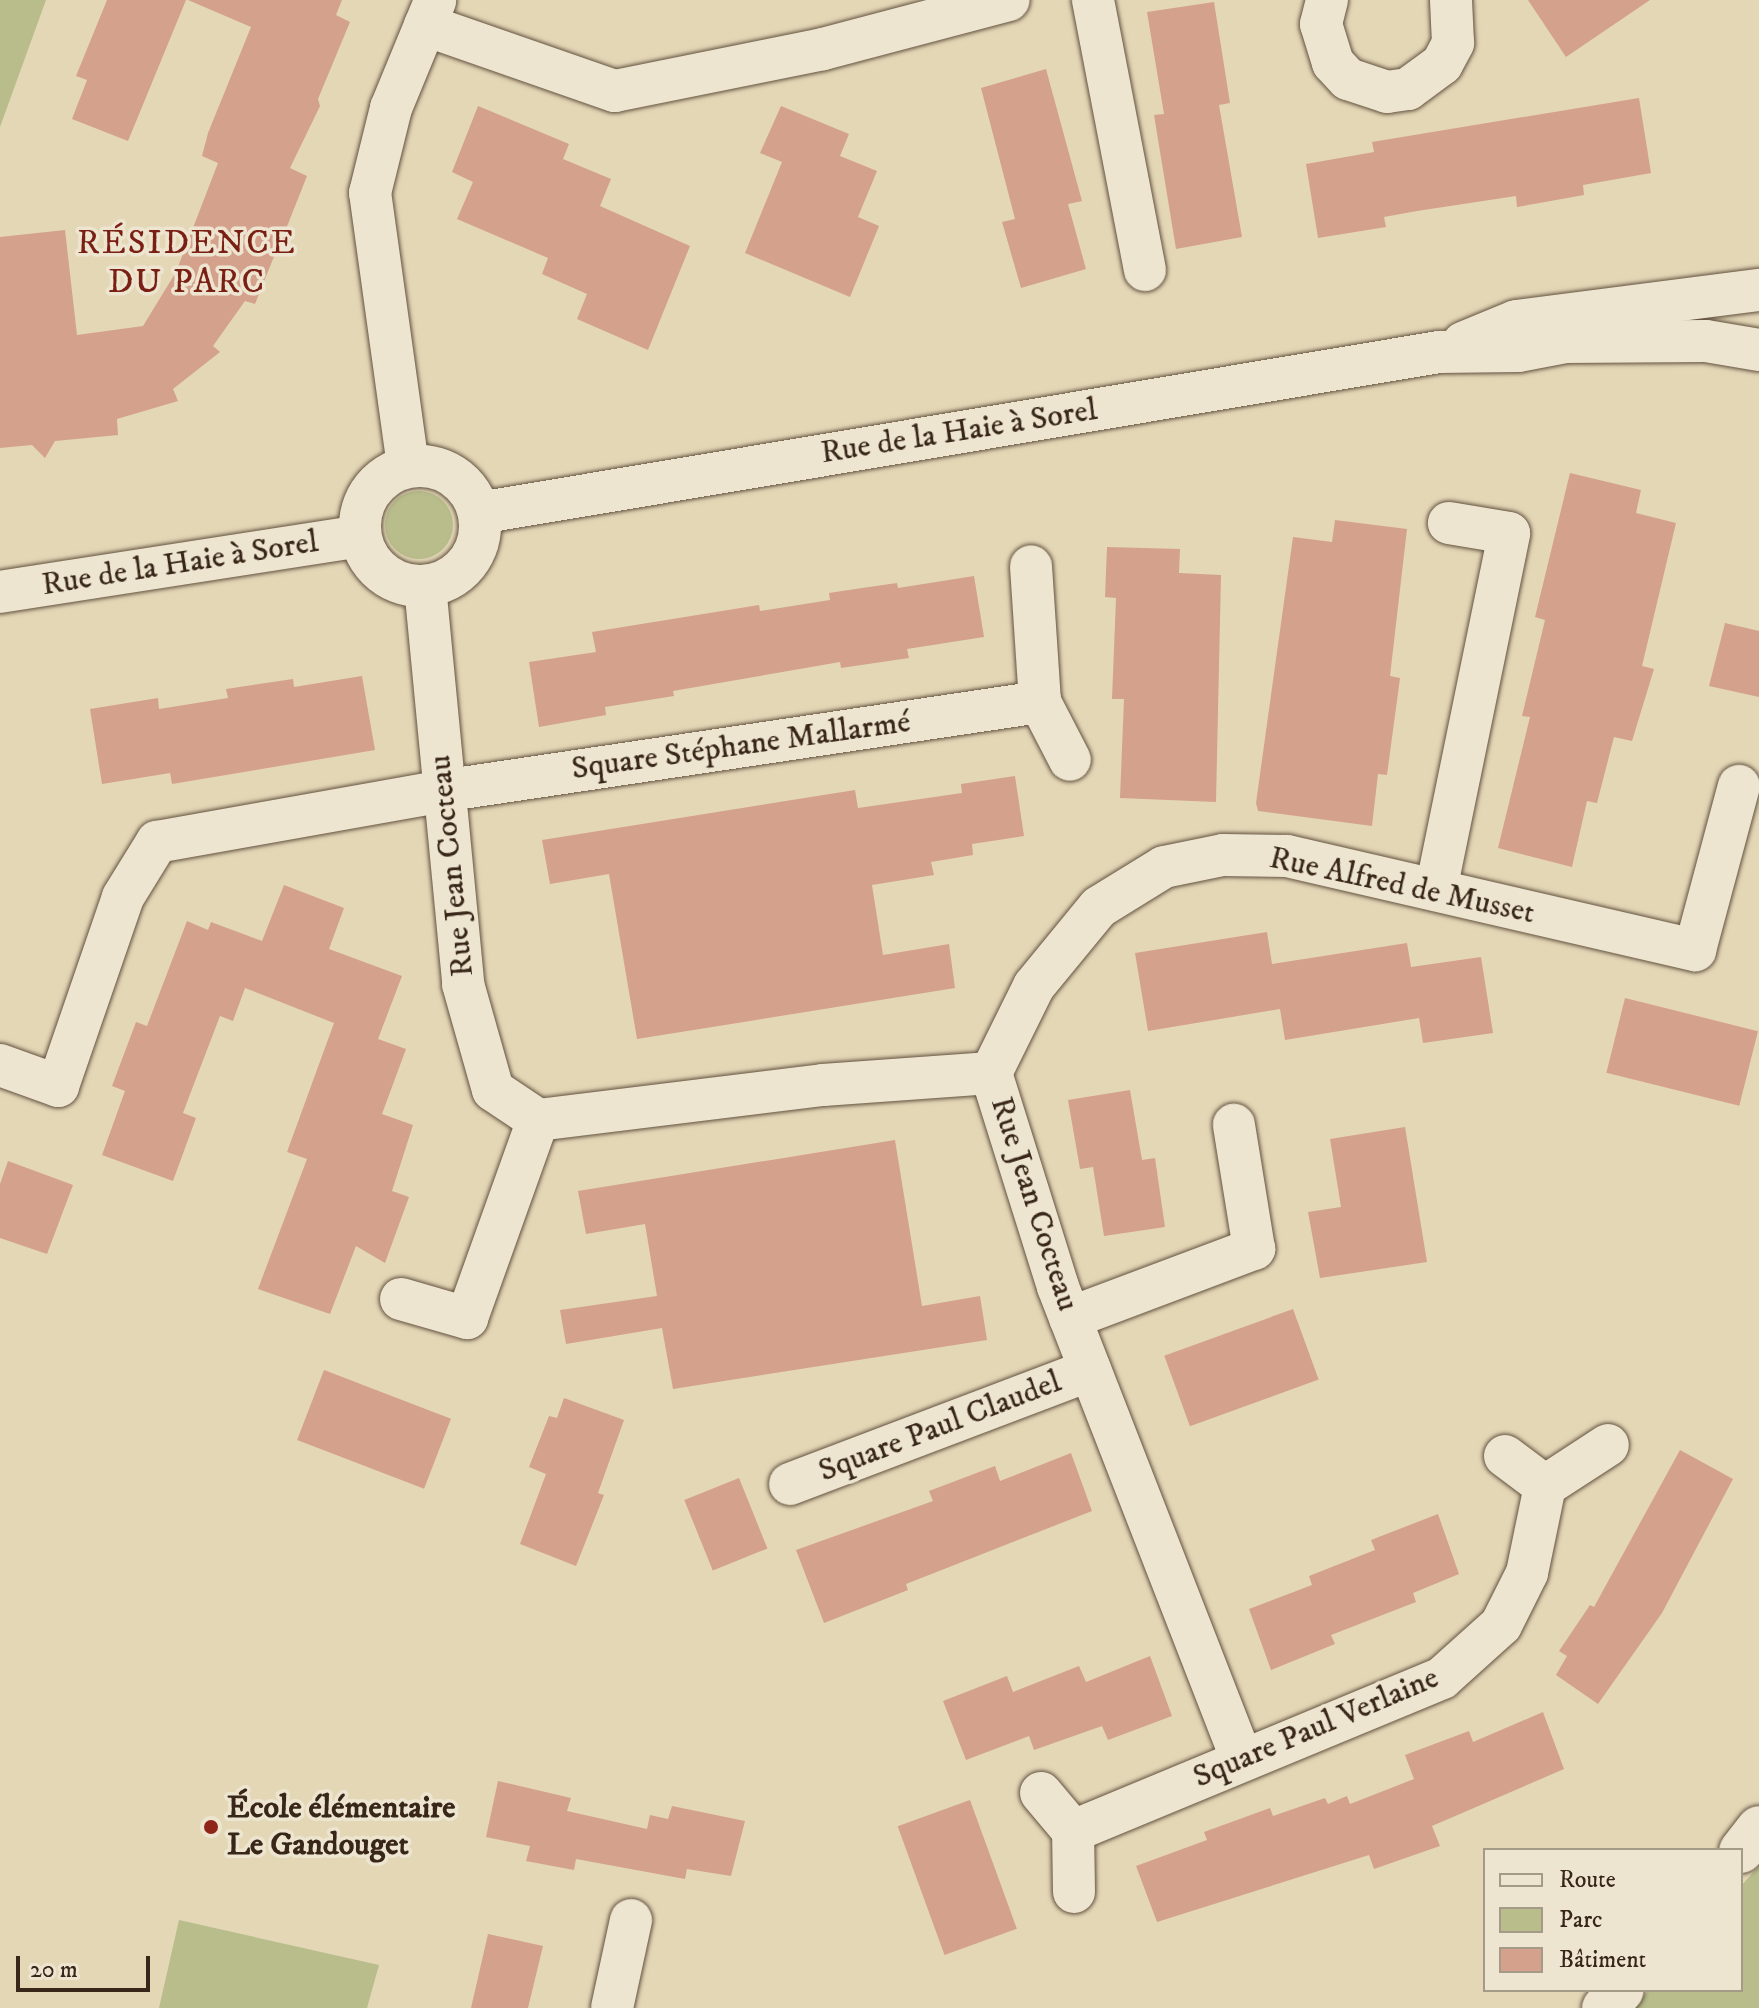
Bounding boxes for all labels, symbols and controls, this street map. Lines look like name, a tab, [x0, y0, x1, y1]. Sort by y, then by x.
district label: RÉSIDENCE DU PARC	[77, 223, 297, 302]
street label: Rue de la Haie à Sorel	[818, 391, 1100, 473]
street label: Rue de la Haie à Sorel	[39, 523, 321, 605]
street label: Square Stéphane Mallarmé	[569, 703, 913, 789]
street label: Rue Jean Cocteau	[421, 753, 483, 979]
street label: Rue Alfred de Musset	[1266, 839, 1538, 933]
street label: Rue Jean Cocteau	[981, 1092, 1087, 1316]
street label: Square Paul Claudel	[813, 1363, 1067, 1491]
street label: Square Paul Verlaine	[1188, 1659, 1444, 1797]
place label: École élémentaire Le Gandouget	[227, 1790, 455, 1865]
marker: École élémentaire Le Gandouget	[202, 1818, 220, 1836]
legend	[1483, 1848, 1743, 1992]
text: Route	[1559, 1865, 1616, 1895]
text: Parc	[1559, 1905, 1602, 1935]
scale bar	[20, 1940, 154, 1990]
text: Bâtiment	[1559, 1945, 1646, 1975]
text: 20 m	[30, 1955, 78, 1985]

